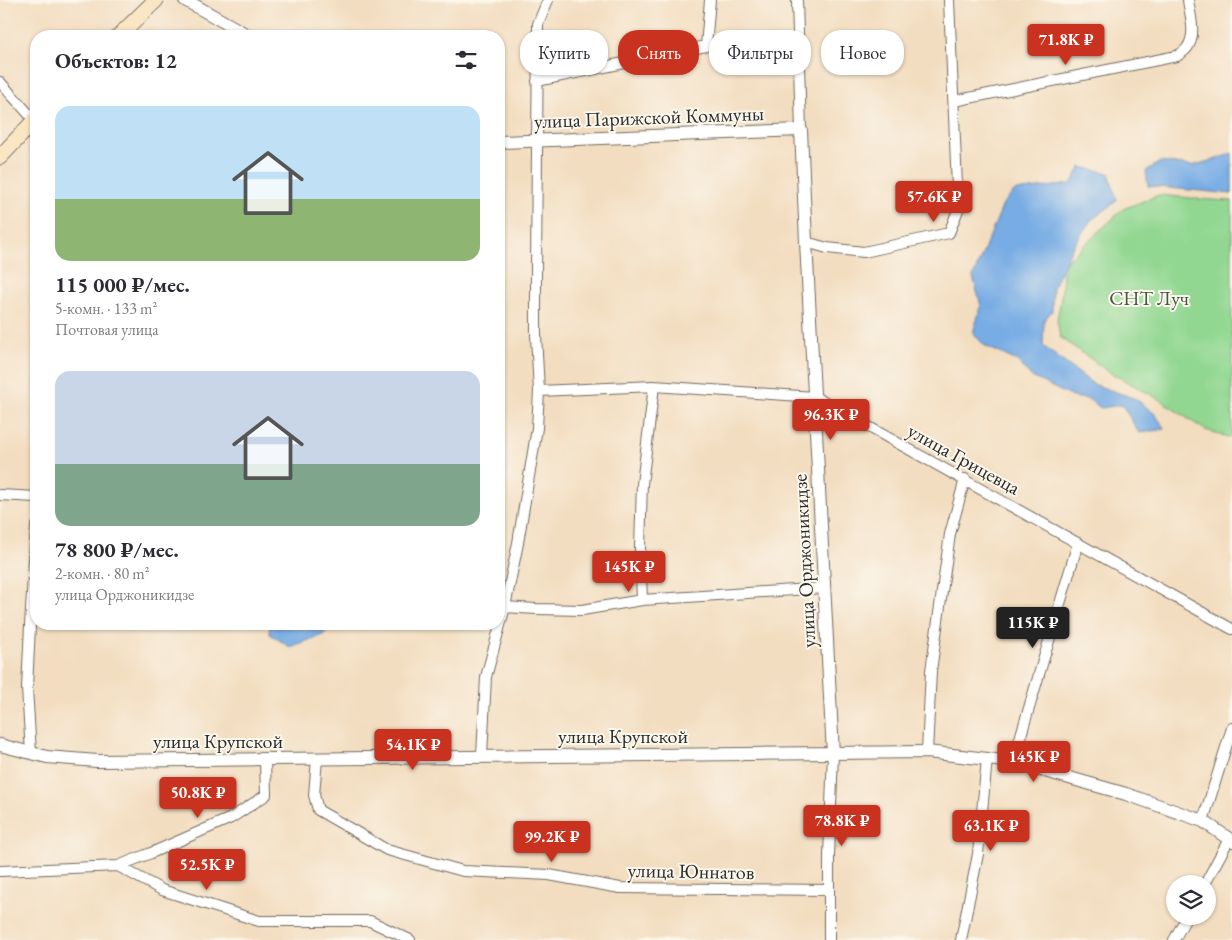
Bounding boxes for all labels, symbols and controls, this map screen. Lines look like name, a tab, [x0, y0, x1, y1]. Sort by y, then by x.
pin: 71.8K ₽	[1020, 23, 1112, 66]
text: 71.8K ₽	[1038, 29, 1094, 50]
chip: Купить	[520, 30, 608, 75]
chip: Снять	[618, 30, 699, 75]
chip: Фильтры	[709, 30, 811, 75]
chip: Новое	[821, 30, 904, 75]
icon: filters	[452, 46, 480, 74]
text: Объектов: 12	[55, 47, 177, 74]
street label: улица Парижской Коммуны	[534, 100, 764, 134]
icon: home	[223, 138, 313, 228]
pin: 57.6K ₽	[888, 180, 980, 223]
text: 57.6K ₽	[906, 186, 962, 207]
text: 115 000 ₽/мес.	[55, 271, 190, 298]
park label: СНТ Луч	[1109, 285, 1189, 311]
text: 5-комн. · 133 m²	[55, 298, 157, 319]
text: Почтовая улица	[55, 319, 159, 340]
pin: 96.3K ₽	[785, 398, 877, 441]
icon: home	[223, 403, 313, 493]
text: 96.3K ₽	[803, 404, 859, 425]
street label: улица Грицевца	[903, 417, 1025, 501]
street label: улица Орджоникидзе	[786, 473, 822, 649]
text: 78 800 ₽/мес.	[55, 536, 179, 563]
pin: 145K ₽	[588, 550, 670, 593]
text: 145K ₽	[603, 556, 655, 577]
text: 2-комн. · 80 m²	[55, 563, 150, 584]
text: улица Орджоникидзе	[55, 584, 194, 605]
pin: 115K ₽	[992, 606, 1074, 649]
text: 115K ₽	[1007, 612, 1059, 633]
street label: улица Крупской	[558, 723, 688, 749]
street label: улица Крупской	[153, 728, 283, 754]
pin: 54.1K ₽	[367, 728, 459, 771]
text: 54.1K ₽	[385, 734, 441, 755]
pin: 145K ₽	[993, 740, 1075, 783]
text: 145K ₽	[1008, 746, 1060, 767]
pin: 50.8K ₽	[152, 776, 244, 819]
text: 50.8K ₽	[170, 782, 226, 803]
pin: 78.8K ₽	[796, 804, 888, 847]
text: 78.8K ₽	[814, 810, 870, 831]
pin: 63.1K ₽	[945, 810, 1037, 852]
text: 63.1K ₽	[963, 815, 1019, 836]
pin: 99.2K ₽	[506, 820, 598, 863]
text: 99.2K ₽	[524, 826, 580, 847]
pin: 52.5K ₽	[161, 848, 253, 891]
text: 52.5K ₽	[179, 854, 235, 875]
street label: улица Юннатов	[627, 857, 755, 885]
map controls	[1166, 875, 1216, 925]
button: layers	[1166, 875, 1216, 925]

